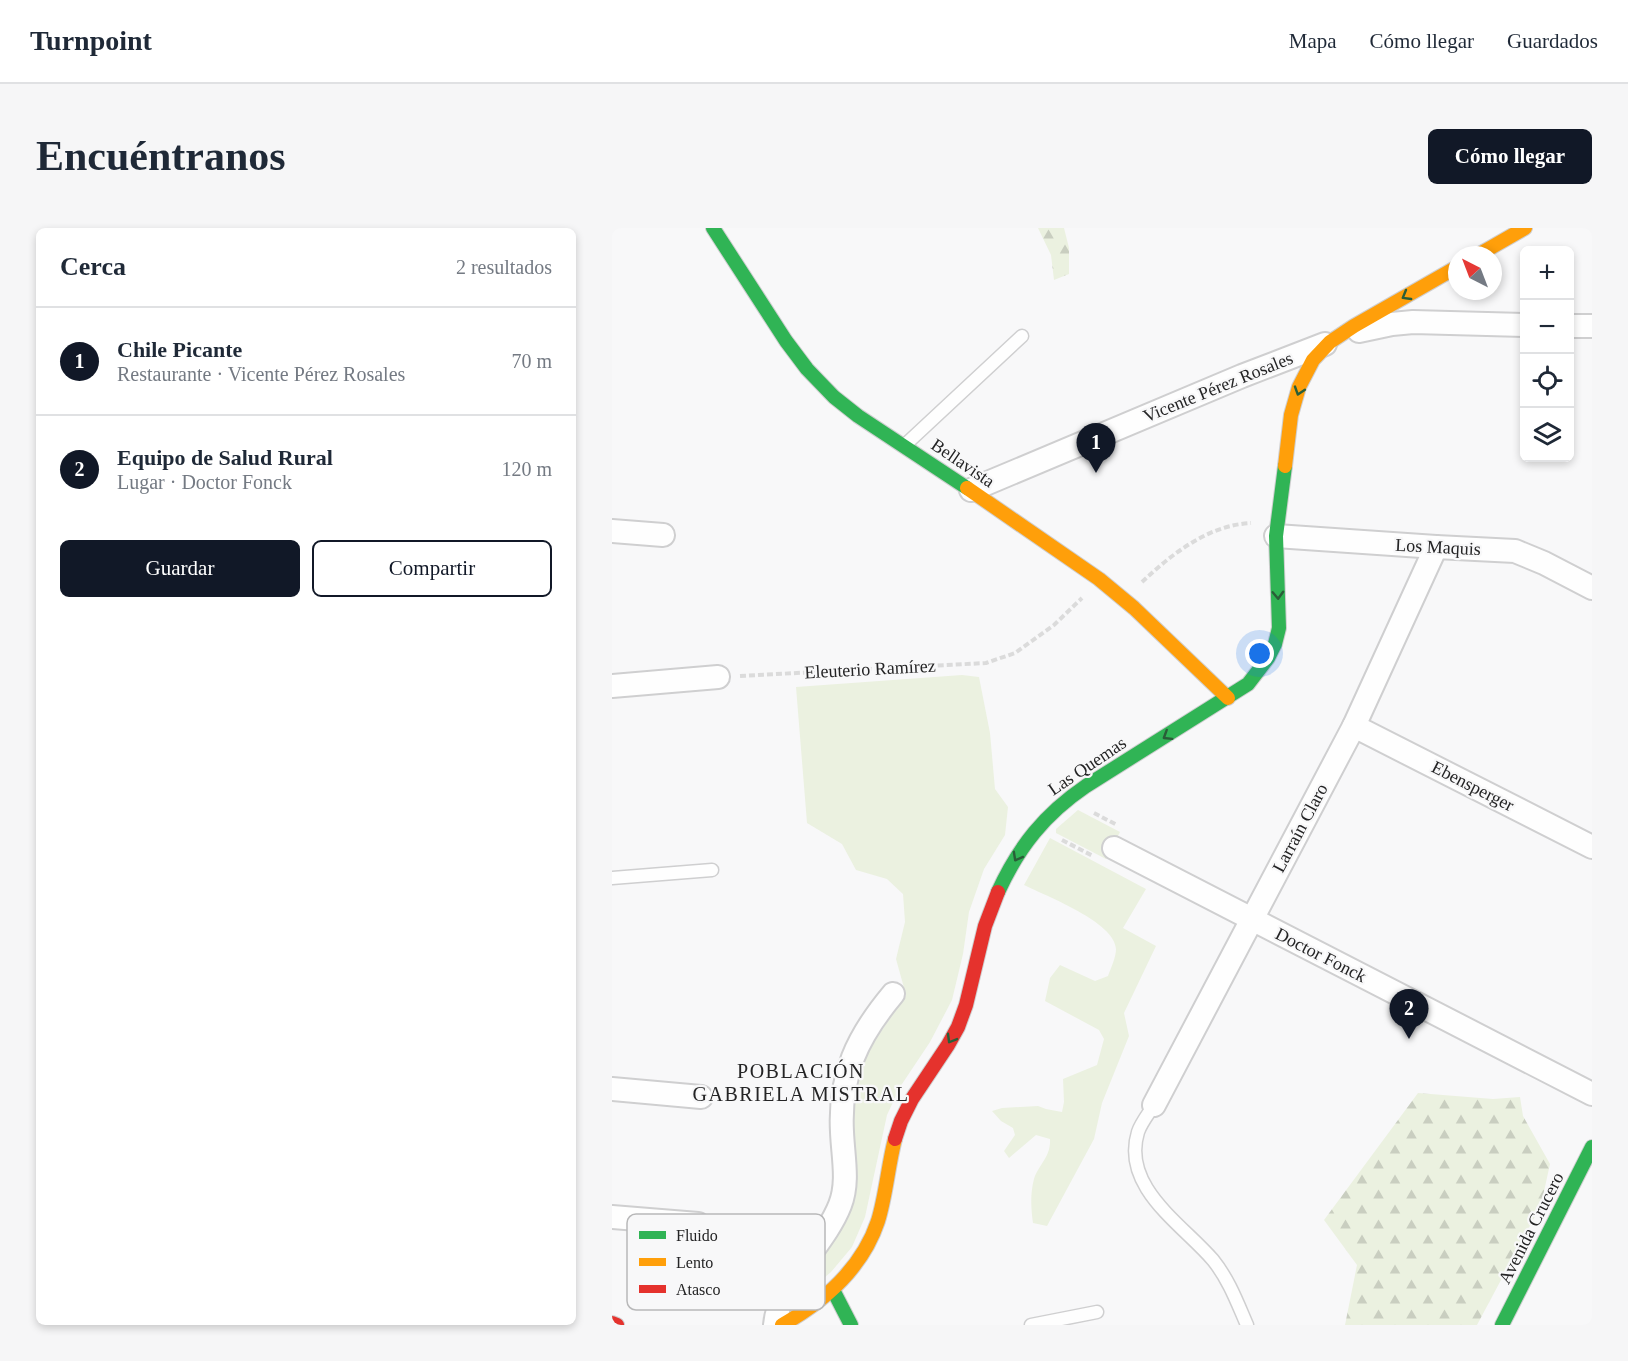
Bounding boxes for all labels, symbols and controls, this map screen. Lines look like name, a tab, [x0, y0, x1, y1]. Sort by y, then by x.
text: Turnpoint	[30, 25, 152, 56]
text: Mapa	[1289, 29, 1337, 53]
text: Cómo llegar	[1370, 29, 1474, 53]
text: Guardados	[1507, 29, 1598, 53]
button: Cómo llegar	[1428, 129, 1592, 184]
text: Encuéntranos	[36, 133, 286, 179]
north arrow	[1448, 246, 1502, 300]
map controls	[1520, 246, 1574, 462]
button: +	[1520, 246, 1574, 300]
text: Cerca	[60, 252, 126, 281]
text: 2 resultados	[456, 256, 552, 278]
one-way arrow	[1402, 289, 1412, 300]
button: −	[1520, 300, 1574, 354]
text: Chile Picante	[117, 337, 242, 362]
street label: Vicente Pérez Rosales	[1140, 348, 1296, 426]
text: 1	[75, 350, 85, 372]
text: 70 m	[511, 350, 552, 372]
button: locate	[1520, 354, 1574, 408]
text: Restaurante · Vicente Pérez Rosales	[117, 363, 405, 385]
one-way arrow	[1293, 385, 1306, 396]
button: layers	[1520, 408, 1574, 462]
pin: 1	[1076, 424, 1116, 473]
street label: Bellavista	[928, 435, 998, 491]
text: Equipo de Salud Rural	[117, 445, 333, 470]
text: 2	[75, 458, 85, 480]
text: 120 m	[501, 458, 552, 480]
text: Lugar · Doctor Fonck	[117, 471, 292, 493]
street label: Los Maquis	[1395, 535, 1481, 559]
button: Guardar	[60, 540, 300, 597]
button: Compartir	[312, 540, 552, 597]
one-way arrow	[1272, 590, 1284, 599]
your location	[1245, 639, 1274, 668]
street label: Eleuterio Ramírez	[804, 656, 936, 682]
one-way arrow	[1163, 728, 1173, 740]
street label: Las Quemas	[1044, 733, 1130, 799]
street label: Ebensperger	[1429, 757, 1517, 815]
street label: Larraín Claro	[1268, 780, 1332, 876]
one-way arrow	[1013, 851, 1024, 861]
street label: Doctor Fonck	[1272, 924, 1370, 986]
pin: 2	[1390, 990, 1428, 1039]
one-way arrow	[947, 1033, 959, 1043]
district label: POBLACIÓN GABRIELA MISTRAL	[693, 1059, 909, 1105]
street label: Avenida Crucero	[1494, 1169, 1568, 1287]
legend	[627, 1214, 825, 1310]
text: Fluido	[676, 1227, 718, 1244]
text: Lento	[676, 1254, 713, 1271]
text: Atasco	[676, 1281, 720, 1298]

